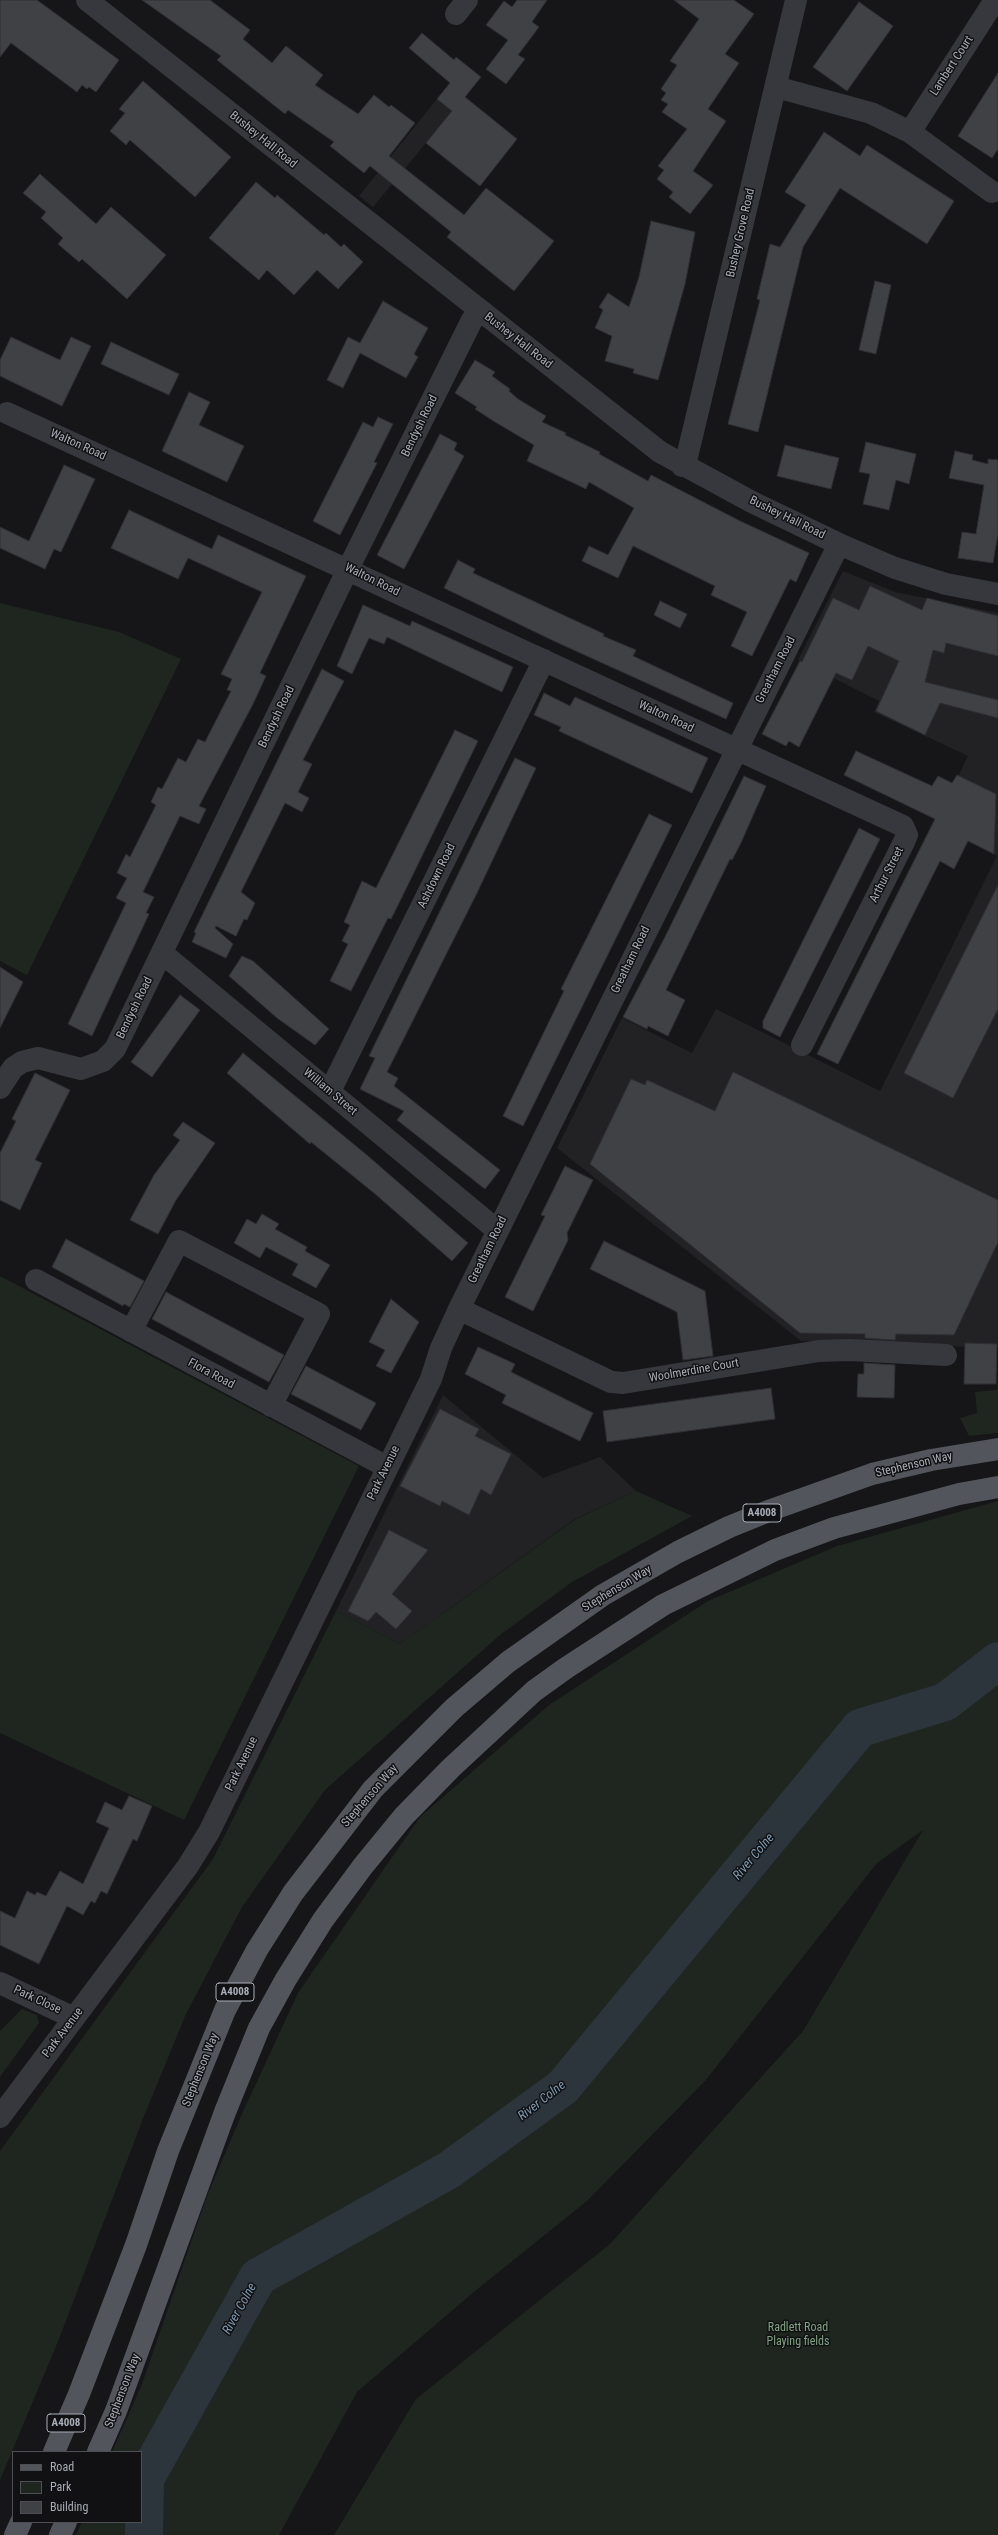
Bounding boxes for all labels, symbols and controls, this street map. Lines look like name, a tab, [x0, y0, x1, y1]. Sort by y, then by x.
street label: Lambert Court	[927, 33, 977, 99]
street label: Bushey Hall Road	[226, 108, 300, 172]
street label: Bushey Grove Road	[724, 187, 758, 279]
street label: Bushey Hall Road	[481, 310, 555, 372]
street label: Bendysh Road	[399, 393, 441, 459]
street label: Walton Road	[48, 426, 108, 464]
street label: Bushey Hall Road	[747, 493, 827, 543]
street label: Walton Road	[342, 560, 402, 600]
street label: Greatham Road	[753, 634, 799, 706]
street label: Bendysh Road	[256, 684, 298, 750]
street label: Walton Road	[636, 698, 696, 736]
street label: Ashdown Road	[415, 841, 459, 911]
street label: Arthur Street	[867, 845, 907, 905]
street label: Greatham Road	[609, 924, 653, 996]
street label: Bendysh Road	[114, 975, 156, 1041]
street label: William Street	[300, 1065, 360, 1119]
street label: Greatham Road	[466, 1214, 510, 1286]
street label: Flora Road	[185, 1356, 237, 1392]
street label: Woolmerdine Court	[648, 1356, 740, 1386]
street label: Park Avenue	[365, 1443, 403, 1503]
street label: Stephenson Way	[874, 1449, 954, 1481]
road number: A4008	[743, 1504, 781, 1522]
street label: Stephenson Way	[580, 1563, 654, 1615]
street label: Park Avenue	[223, 1734, 261, 1794]
street label: Stephenson Way	[339, 1762, 401, 1830]
water label: River Colne	[730, 1831, 778, 1883]
street label: Park Close	[11, 1983, 63, 2017]
road number: A4008	[216, 1983, 254, 2001]
street label: Park Avenue	[40, 2005, 86, 2061]
street label: Stephenson Way	[180, 2031, 222, 2109]
water label: River Colne	[515, 2078, 569, 2124]
water label: River Colne	[220, 2281, 260, 2337]
park label: Radlett Road Playing fields	[767, 2321, 829, 2349]
street label: Stephenson Way	[102, 2352, 144, 2430]
road number: A4008	[47, 2414, 85, 2432]
legend	[12, 2451, 142, 2523]
text: Road	[50, 2460, 74, 2474]
text: Park	[50, 2480, 71, 2494]
text: Building	[50, 2500, 88, 2514]

